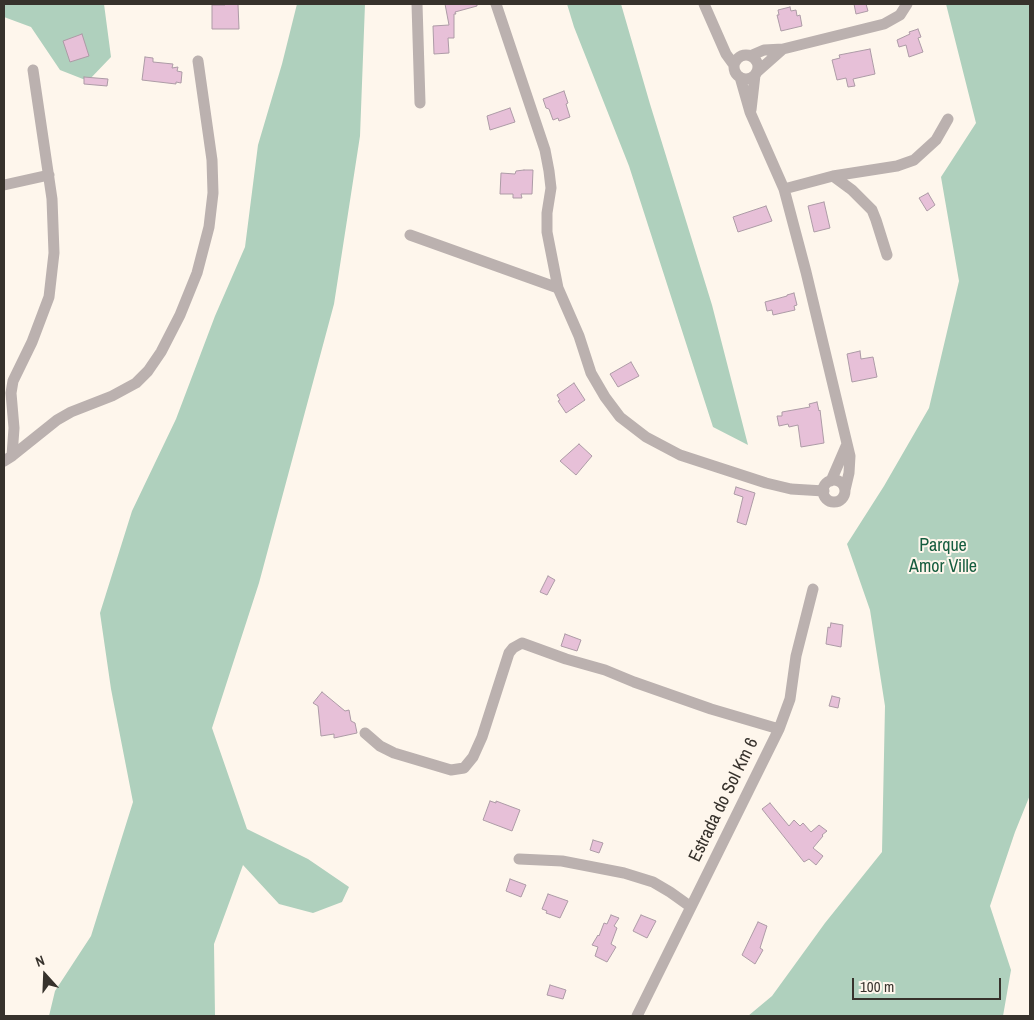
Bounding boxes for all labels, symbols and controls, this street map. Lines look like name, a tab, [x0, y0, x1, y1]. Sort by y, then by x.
park label: Parque Amor Ville	[909, 535, 977, 578]
street label: Estrada do Sol Km 6	[685, 734, 763, 866]
north arrow	[20, 950, 70, 1000]
text: N	[33, 951, 47, 971]
scale bar	[854, 968, 1003, 1000]
text: 100 m	[860, 976, 894, 997]

